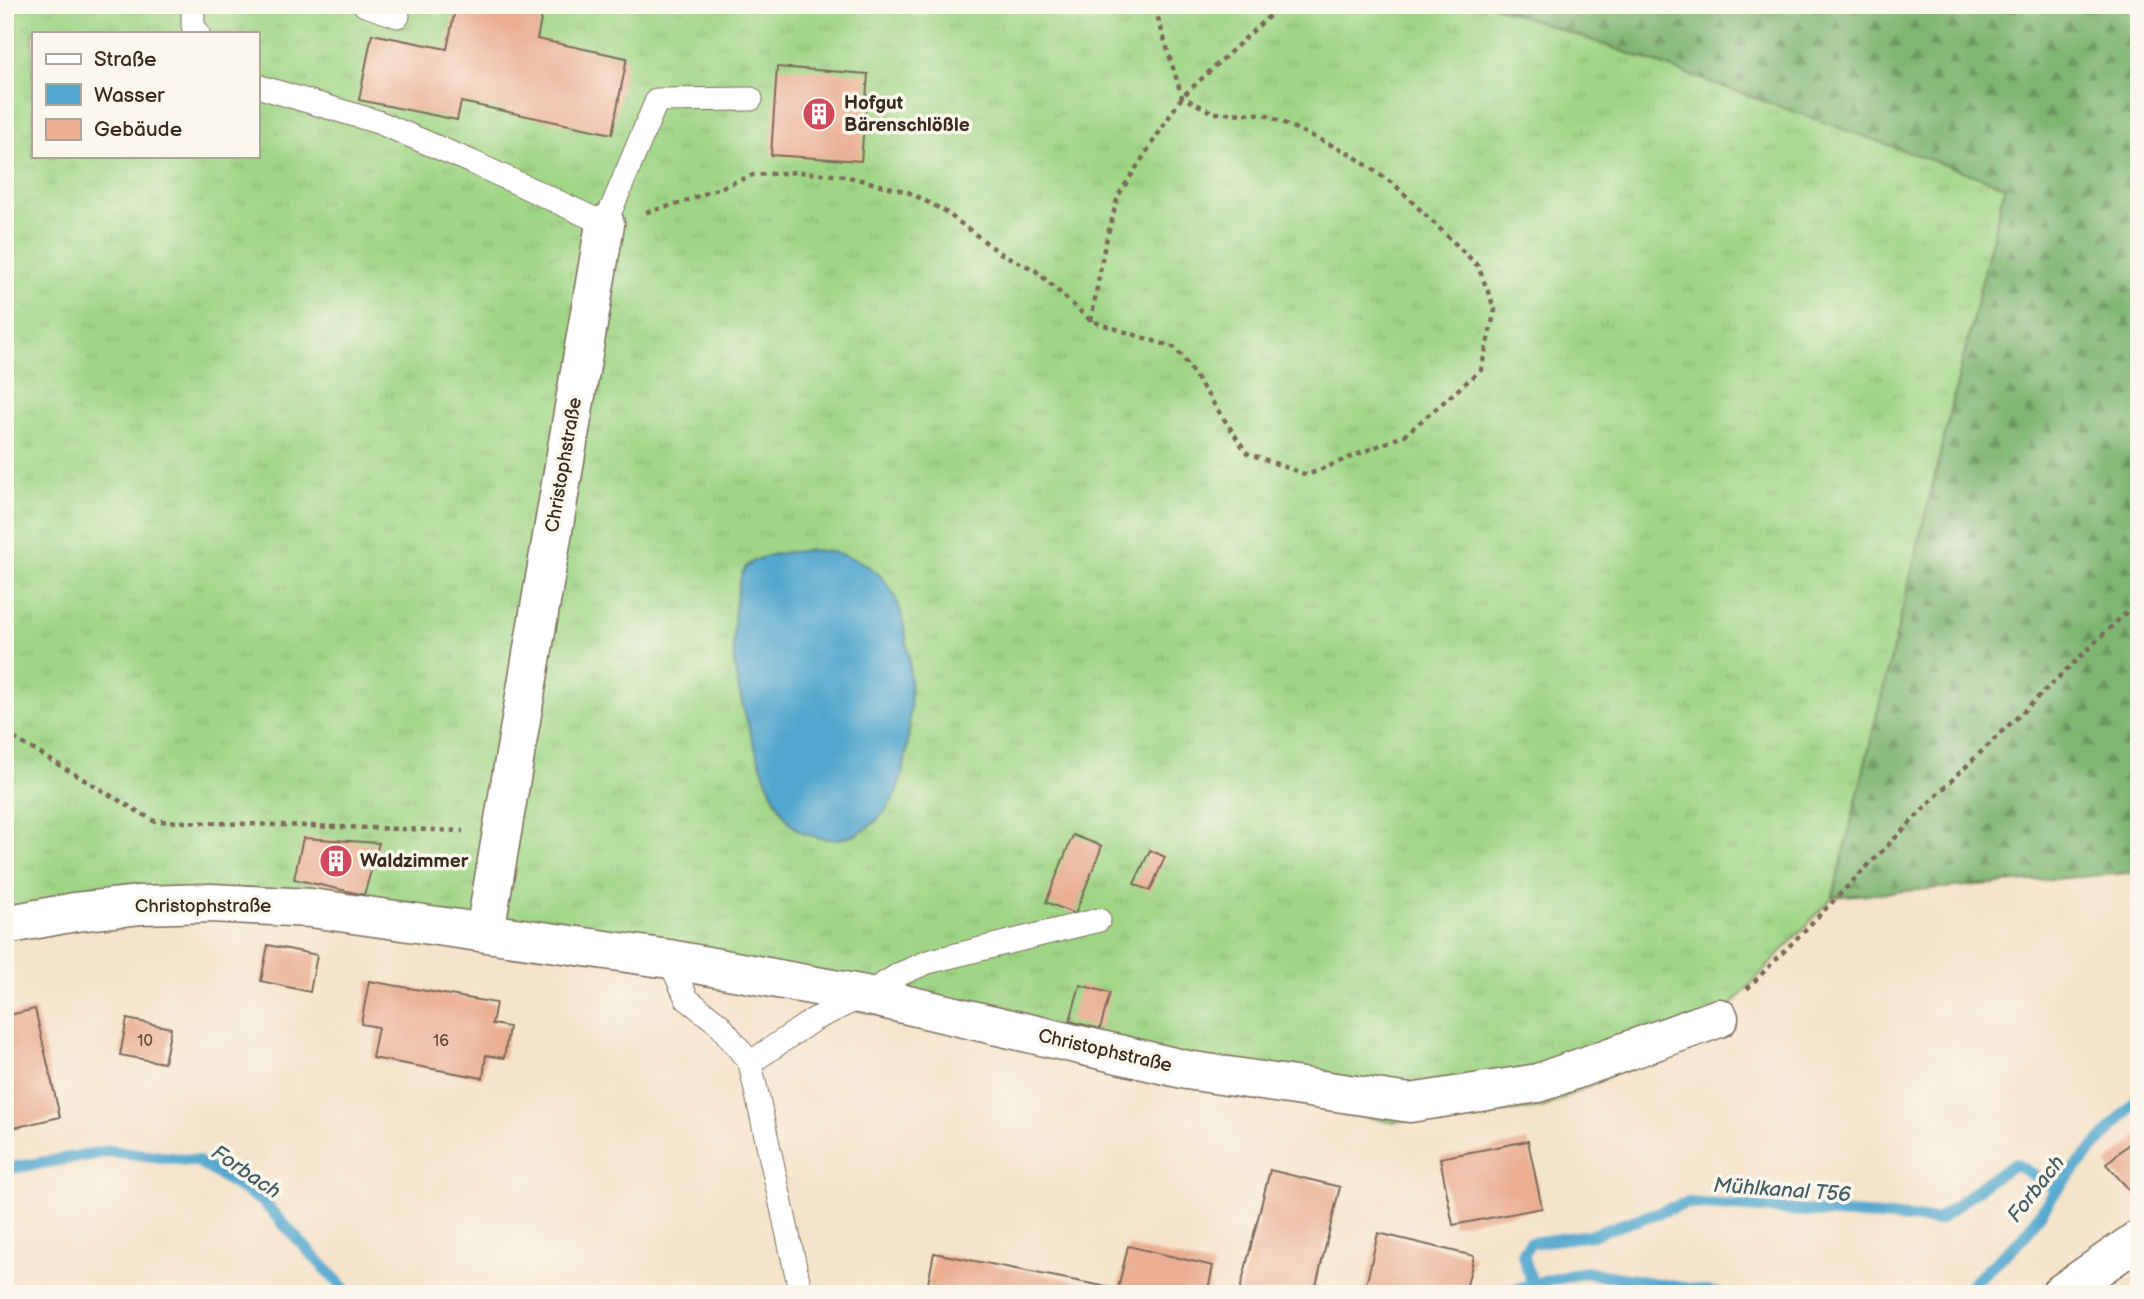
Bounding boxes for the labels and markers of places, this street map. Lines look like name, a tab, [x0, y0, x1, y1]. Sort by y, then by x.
place label: Hofgut Bärenschlößle	[844, 92, 970, 137]
building icon: Hofgut Bärenschlößle	[800, 95, 838, 133]
building icon: Waldzimmer	[317, 842, 355, 880]
place label: Waldzimmer	[360, 850, 469, 873]

